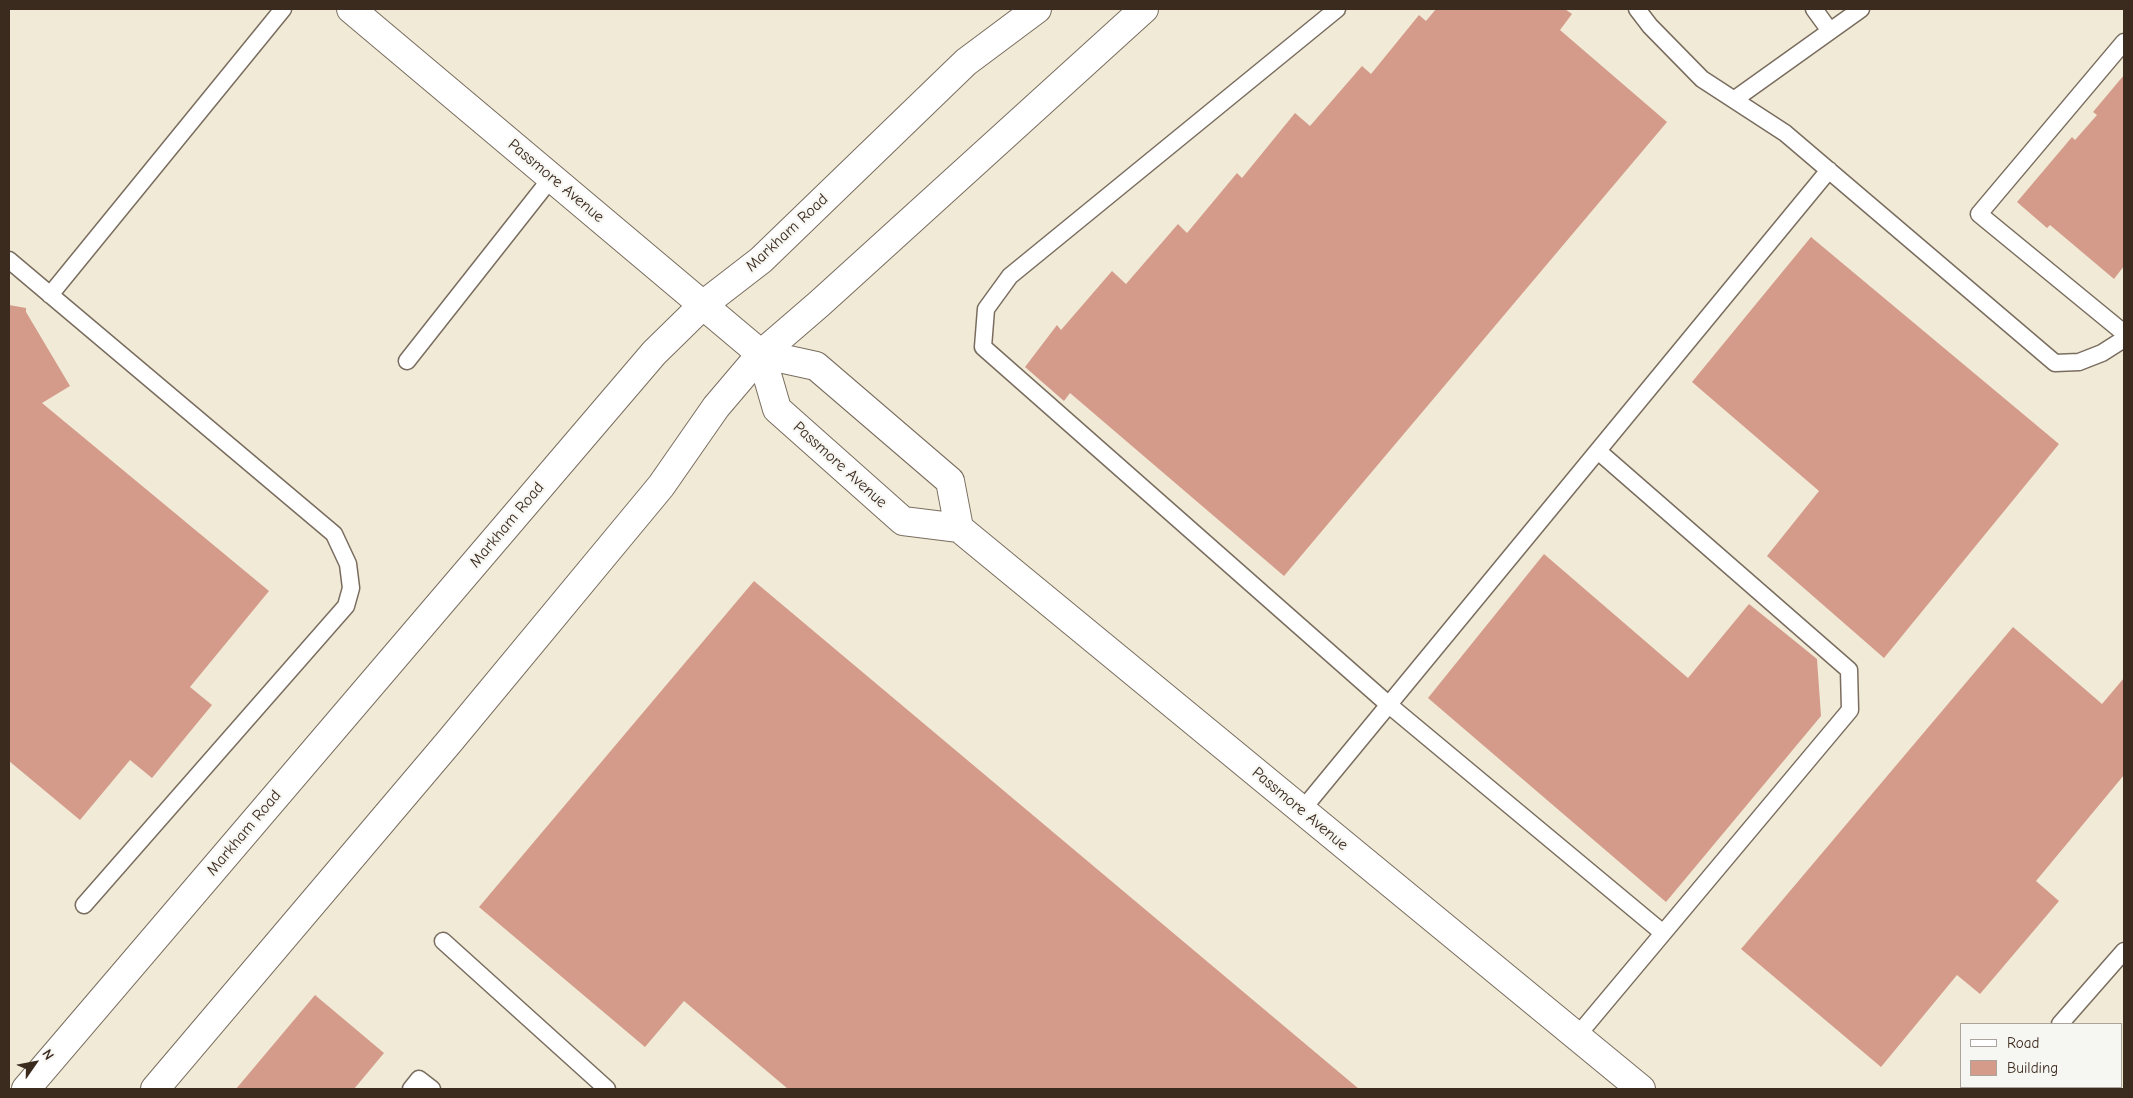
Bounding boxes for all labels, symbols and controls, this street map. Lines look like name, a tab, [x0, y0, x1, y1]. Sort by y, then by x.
street label: Passmore Avenue	[504, 135, 608, 227]
street label: Markham Road	[742, 190, 832, 276]
street label: Passmore Avenue	[789, 418, 891, 512]
street label: Markham Road	[466, 478, 548, 572]
street label: Passmore Avenue	[1248, 763, 1352, 855]
street label: Markham Road	[203, 786, 285, 880]
legend	[1960, 1023, 2123, 1088]
text: Road	[2007, 1034, 2039, 1052]
north arrow	[10, 1038, 60, 1088]
text: N	[38, 1046, 58, 1063]
text: Building	[2007, 1059, 2058, 1077]

